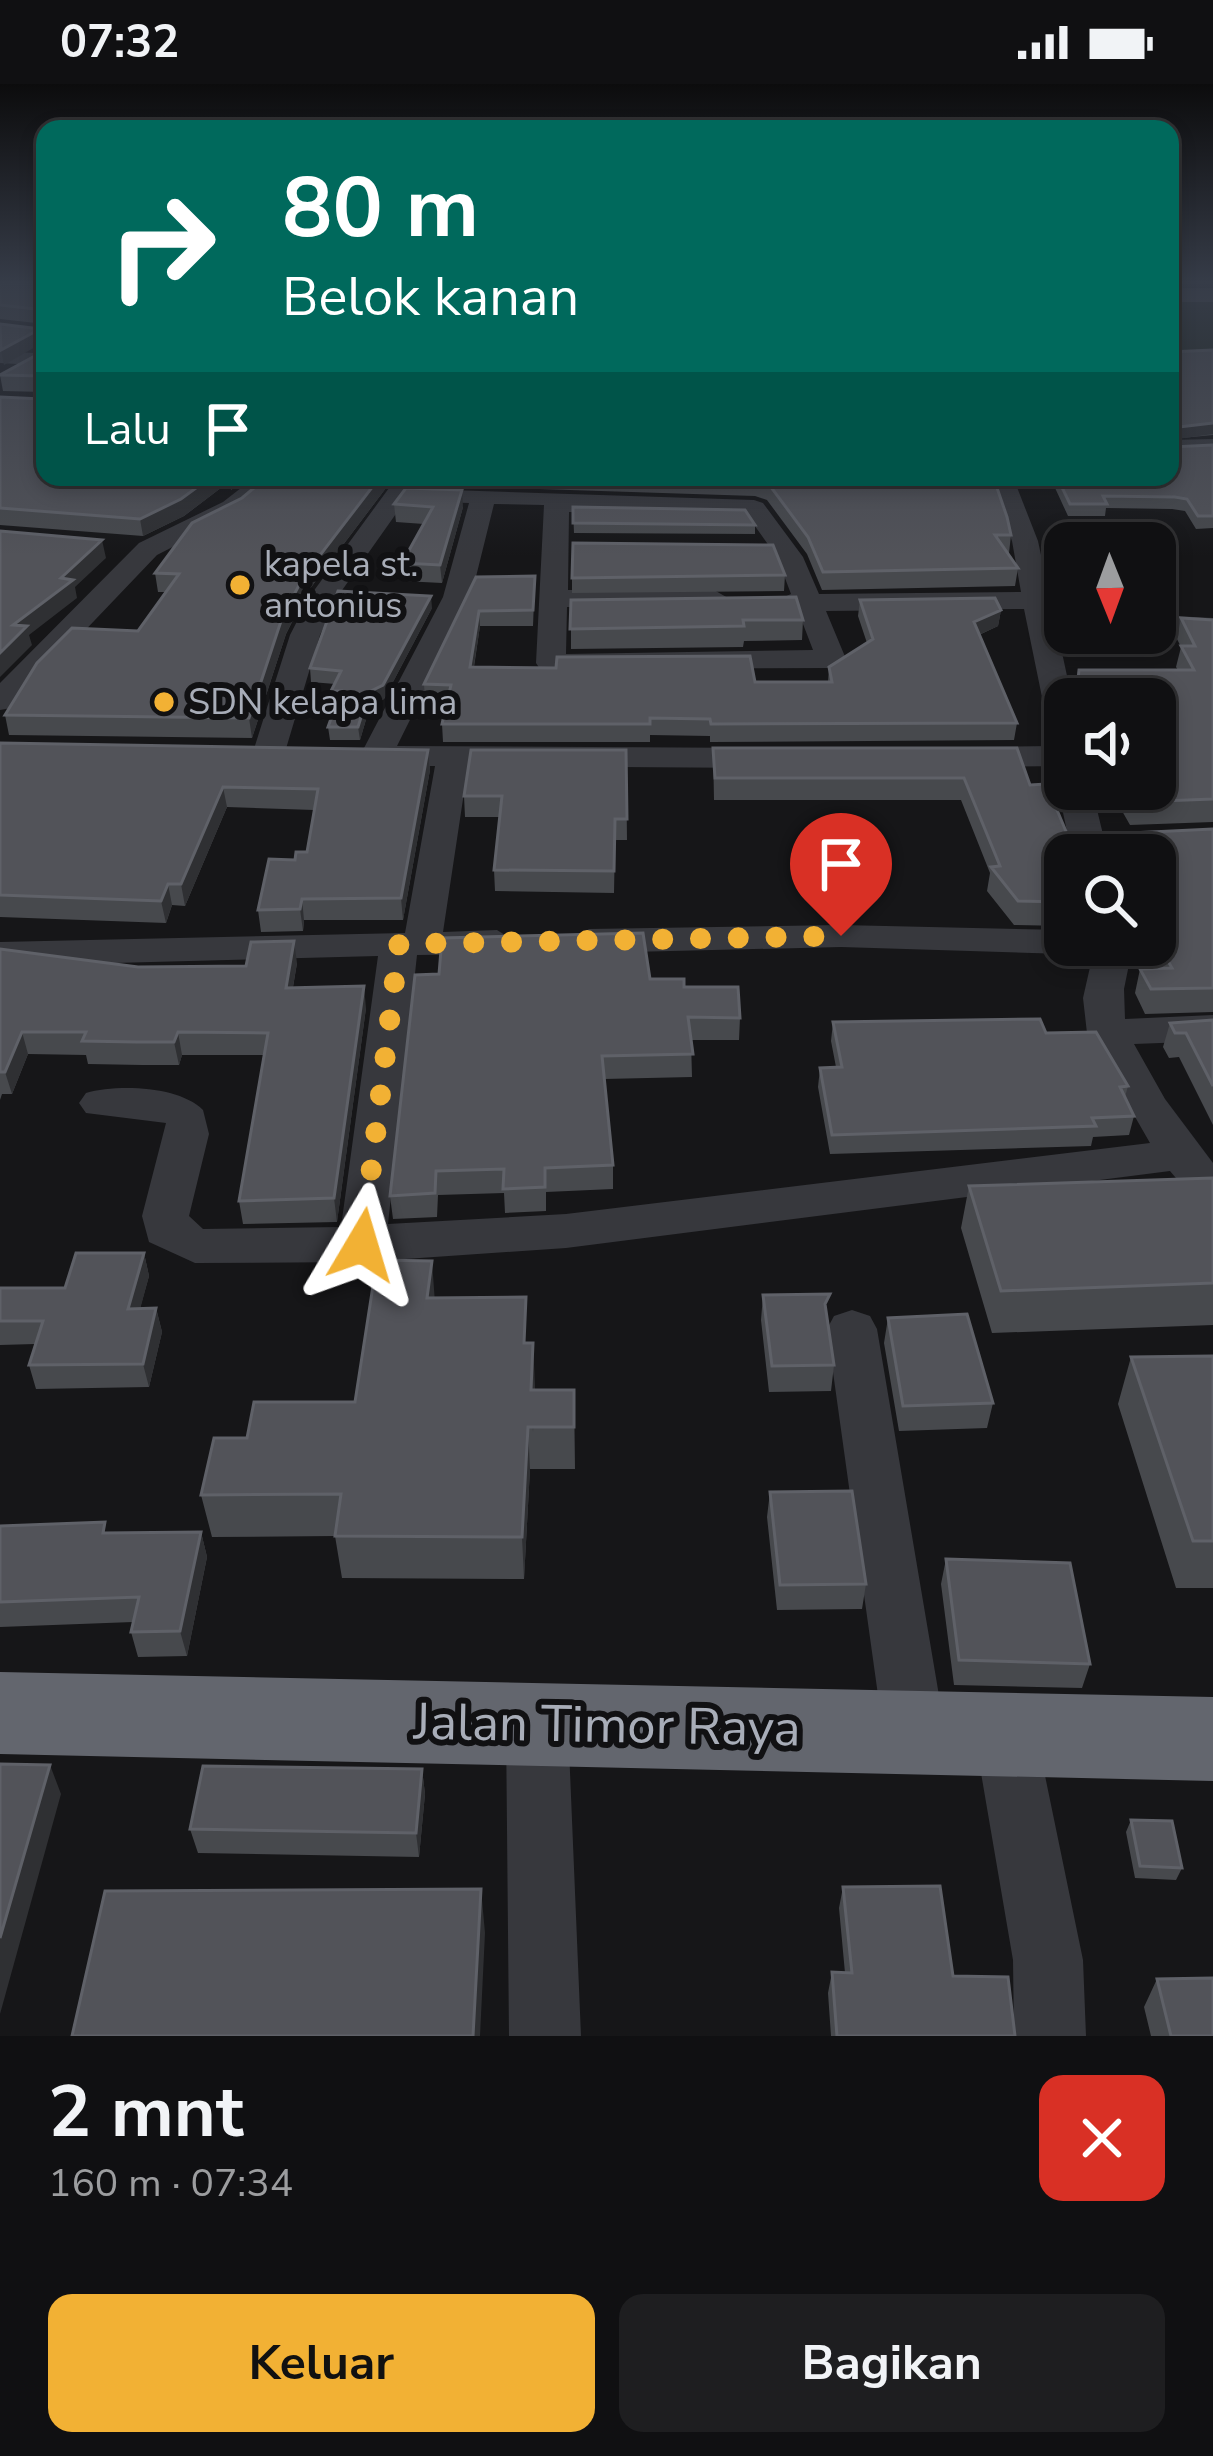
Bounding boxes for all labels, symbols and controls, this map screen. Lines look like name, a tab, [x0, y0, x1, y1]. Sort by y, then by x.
text: 07:32	[60, 12, 179, 73]
text: 80 m	[282, 151, 479, 266]
icon: right	[84, 168, 240, 324]
text: Belok kanan	[282, 260, 579, 334]
icon: arrive	[195, 396, 261, 462]
text: Lalu	[84, 399, 171, 460]
north arrow	[1044, 522, 1176, 654]
map controls	[1044, 522, 1176, 966]
place label: kapela st. antonius	[264, 540, 418, 630]
marker: kapela st. antonius	[227, 572, 253, 598]
place label: SDN kelapa lima	[188, 678, 457, 727]
button: sound	[1044, 678, 1176, 810]
marker: SDN kelapa lima	[151, 689, 177, 715]
pin	[790, 813, 892, 936]
icon: arrive	[808, 831, 874, 897]
button: search	[1044, 834, 1176, 966]
position arrow	[299, 1182, 425, 1308]
street label: Jalan Timor Raya	[412, 1687, 801, 1763]
text: 2 mnt	[48, 2063, 244, 2161]
button: close	[1039, 2075, 1165, 2201]
text: 160 m · 07:34	[48, 2157, 293, 2210]
button: Keluar	[48, 2294, 595, 2432]
button: Bagikan	[619, 2294, 1165, 2432]

